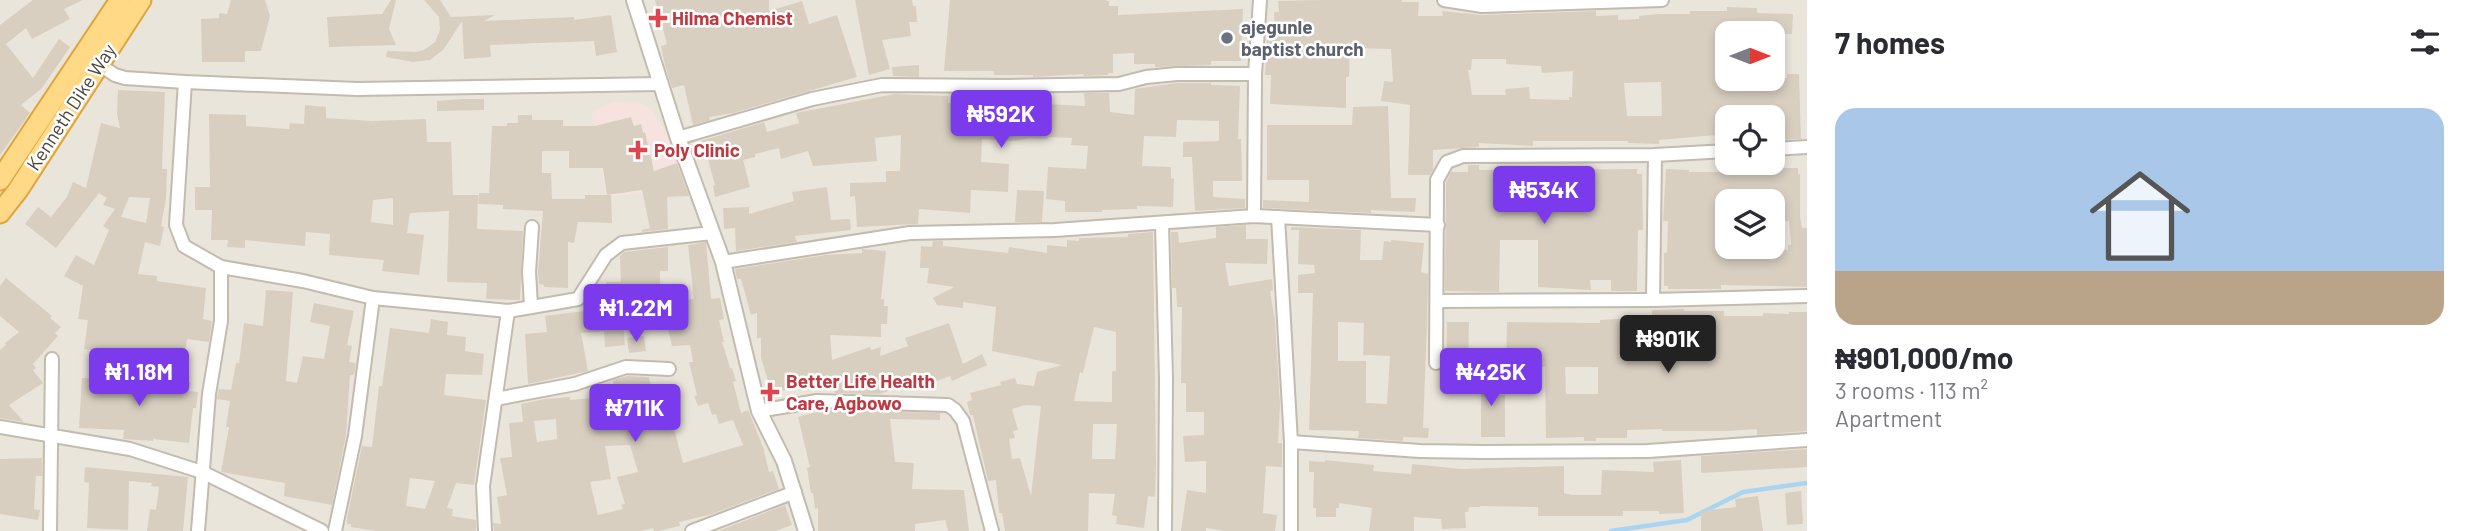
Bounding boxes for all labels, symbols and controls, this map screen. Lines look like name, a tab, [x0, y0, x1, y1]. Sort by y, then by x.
place label: Hilma Chemist	[672, 6, 793, 29]
marker: Hilma Chemist	[650, 10, 666, 26]
place label: ajegunle baptist church	[1241, 15, 1364, 60]
north arrow	[1715, 21, 1785, 91]
map controls	[1715, 21, 1785, 259]
icon: filters	[2406, 23, 2444, 61]
text: 7 homes	[1835, 24, 1945, 60]
marker: ajegunle baptist church	[1219, 30, 1235, 46]
street label: Kenneth Dike Way	[21, 39, 120, 174]
pin: ₦592K	[952, 90, 1050, 150]
text: ₦592K	[967, 99, 1035, 127]
button: locate	[1715, 105, 1785, 175]
place label: Poly Clinic	[654, 138, 740, 161]
marker: Poly Clinic	[628, 140, 648, 160]
icon: home	[2077, 153, 2203, 279]
pin: ₦534K	[1495, 166, 1593, 226]
text: ₦534K	[1509, 175, 1579, 203]
button: layers	[1715, 189, 1785, 259]
pin: ₦1.22M	[579, 284, 693, 344]
text: ₦1.22M	[599, 293, 673, 321]
pin: ₦901K	[1619, 316, 1717, 375]
text: ₦901K	[1636, 324, 1700, 352]
text: ₦901,000/mo	[1835, 339, 2013, 375]
pin: ₦1.18M	[82, 348, 196, 408]
pin: ₦425K	[1442, 348, 1540, 408]
text: ₦1.18M	[105, 357, 173, 385]
text: ₦425K	[1456, 357, 1526, 385]
place label: Better Life Health Care, Agbowo	[786, 369, 935, 414]
text: 3 rooms · 113 m²	[1835, 376, 1988, 404]
marker: Better Life Health Care, Agbowo	[760, 382, 780, 402]
pin: ₦711K	[586, 384, 684, 444]
text: ₦711K	[605, 393, 665, 421]
text: Apartment	[1835, 404, 1942, 432]

